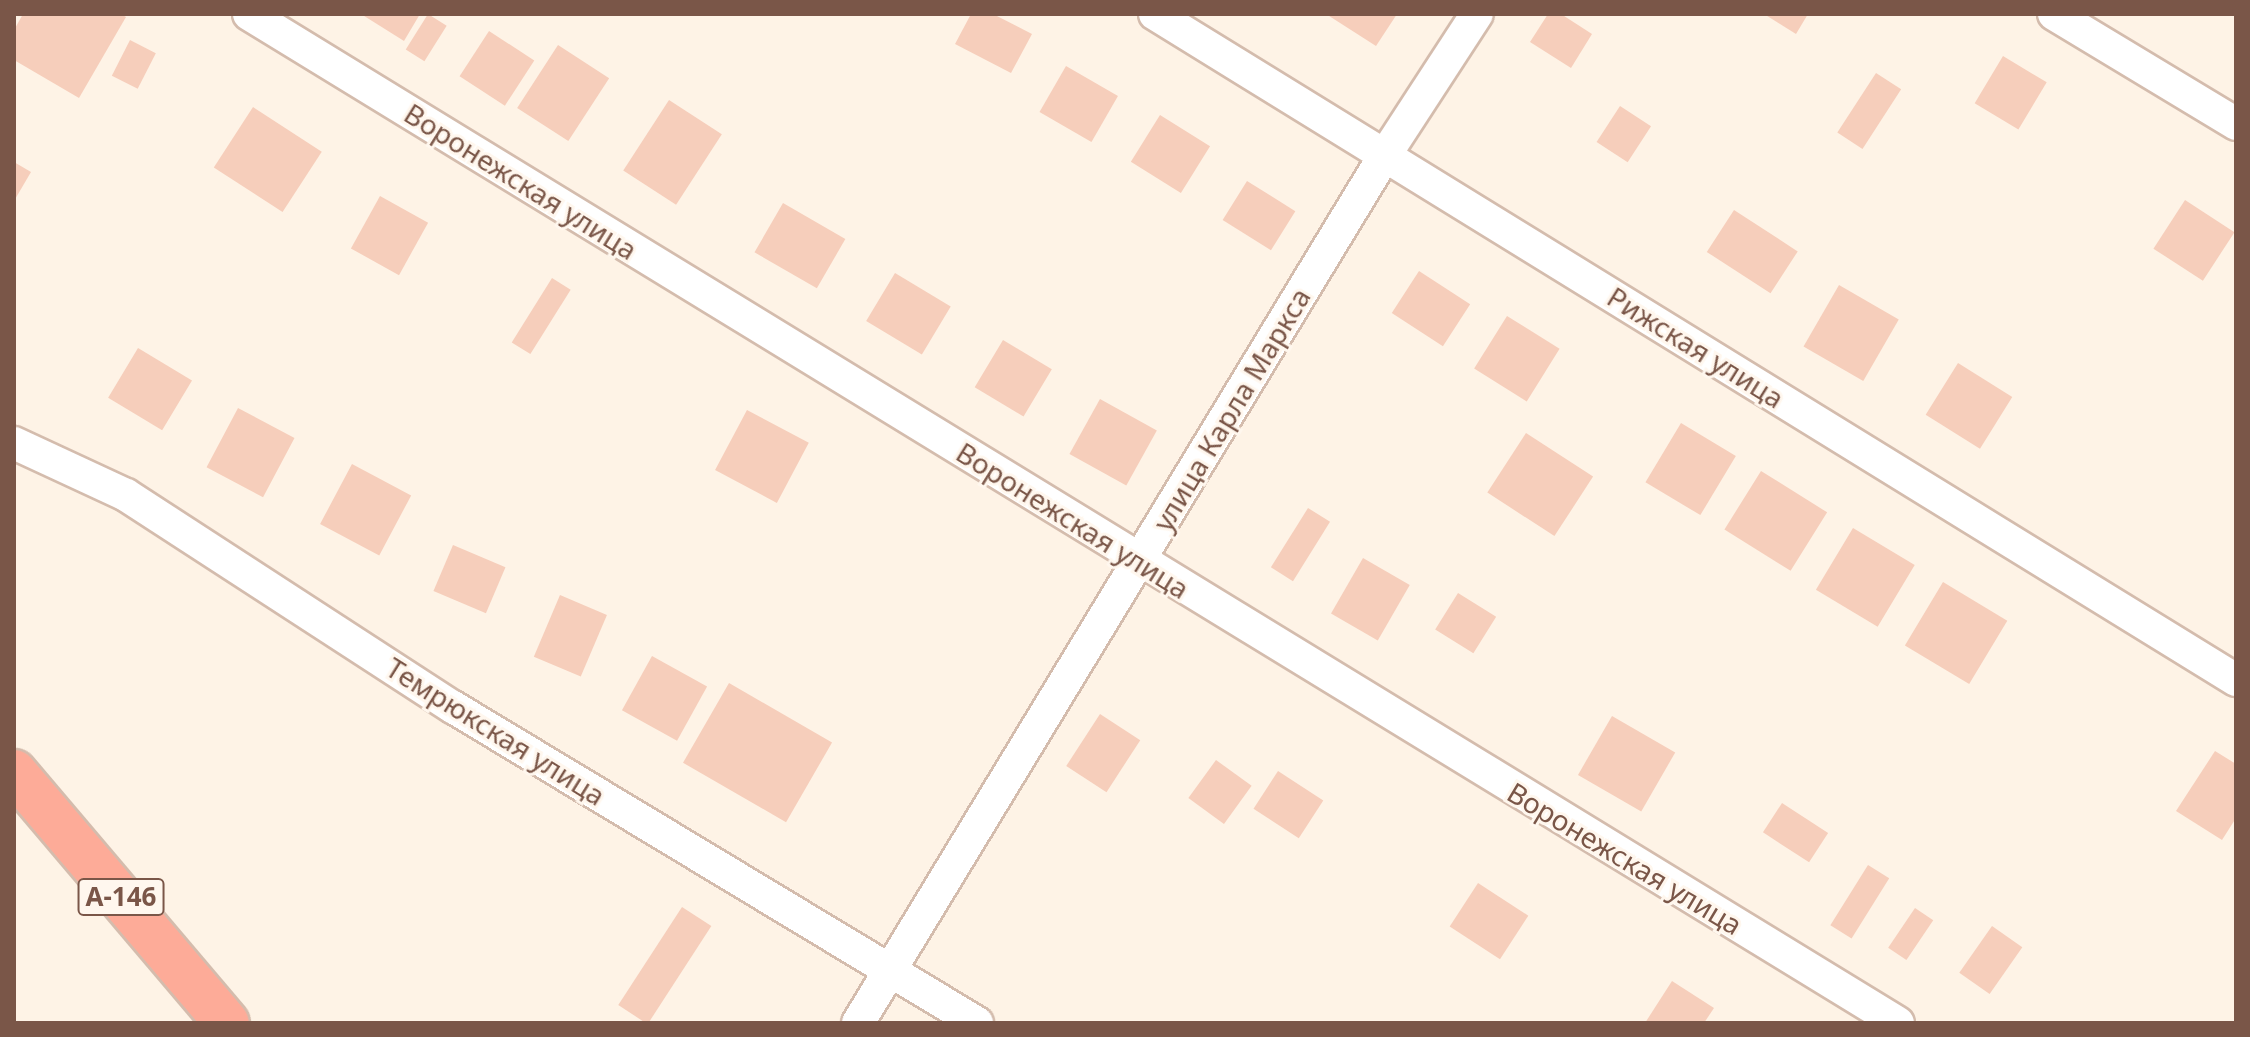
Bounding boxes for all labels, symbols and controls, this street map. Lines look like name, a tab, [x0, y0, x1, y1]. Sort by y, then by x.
street label: Воронежская улица	[399, 96, 643, 266]
street label: Рижская улица	[1602, 279, 1790, 415]
street label: улица Карла Маркса	[1145, 281, 1317, 537]
street label: Воронежская улица	[951, 435, 1195, 605]
street label: Темрюкская улица	[380, 650, 612, 812]
street label: Воронежская улица	[1502, 775, 1748, 941]
road number: А-146	[77, 875, 165, 919]

